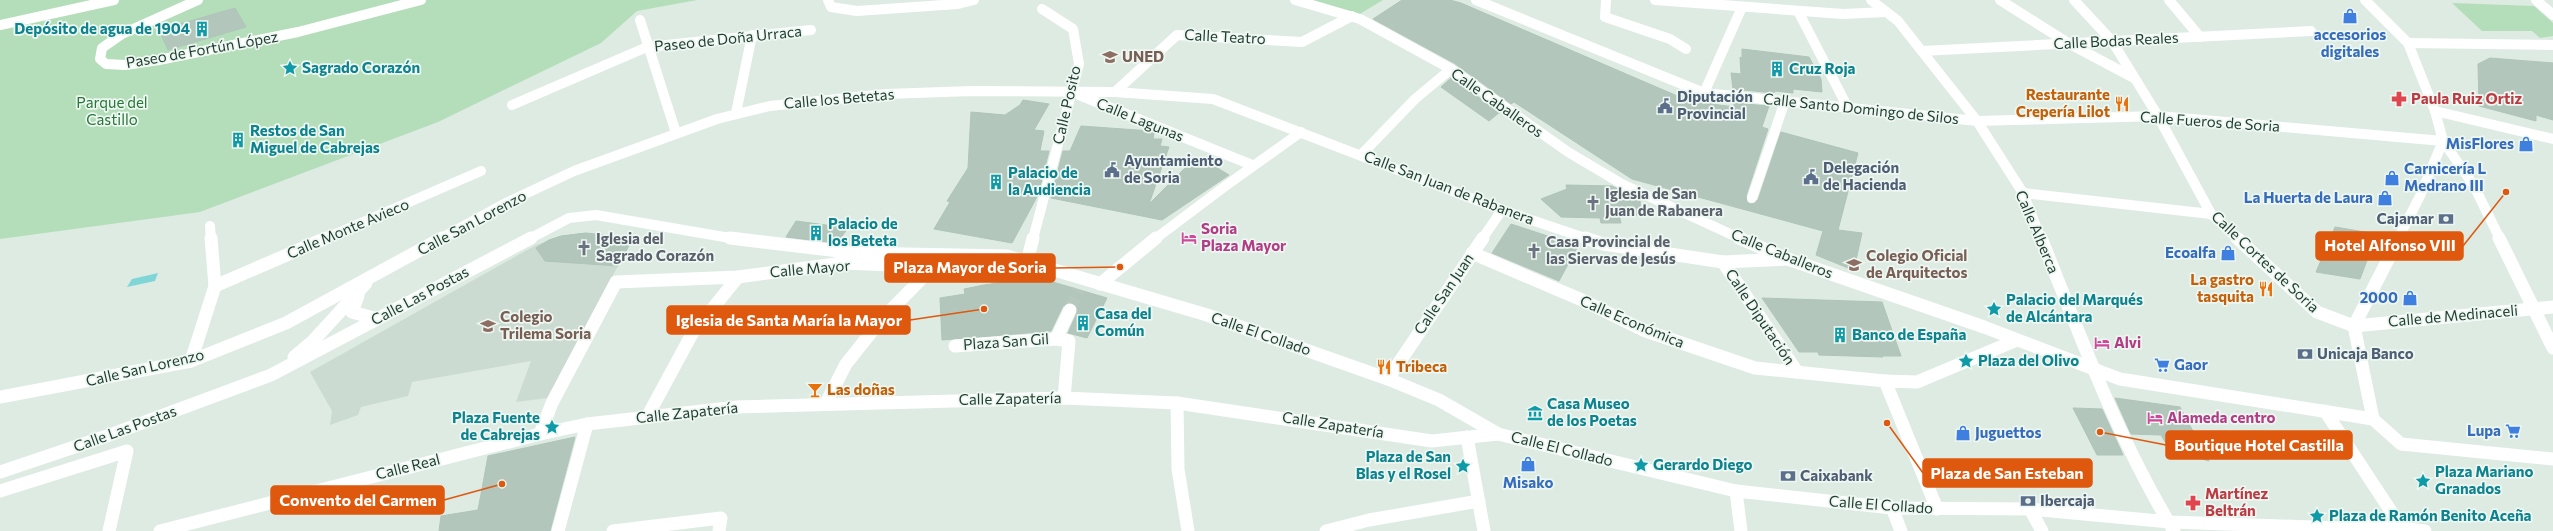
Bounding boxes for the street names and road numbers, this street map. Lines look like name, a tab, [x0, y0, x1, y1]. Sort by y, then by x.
street label: Paseo de Doña Urraca	[653, 21, 803, 55]
street label: Calle Teatro	[1184, 25, 1266, 47]
street label: Paseo de Fortún López	[124, 27, 279, 71]
street label: Calle Bodas Reales	[2053, 28, 2179, 52]
street label: Calle Posito	[1048, 64, 1084, 146]
street label: Calle Caballeros	[1448, 64, 1547, 141]
street label: Calle los Betetas	[783, 84, 895, 112]
street label: Calle Santo Domingo de Silos	[1762, 89, 1960, 127]
street label: Calle Lagunas	[1094, 93, 1187, 145]
street label: Calle Fueros de Soria	[2139, 107, 2281, 135]
street label: Calle San Juan de Rabanera	[1362, 146, 1537, 228]
street label: Calle San Lorenzo	[414, 186, 529, 258]
street label: Calle Alberca	[2012, 187, 2063, 276]
street label: Calle Monte Avieco	[284, 194, 411, 262]
street label: Calle Cortes de Soria	[2208, 207, 2323, 316]
street label: Calle Caballeros	[1729, 224, 1836, 282]
street label: Calle San Juan	[1409, 250, 1477, 337]
street label: Calle Mayor	[769, 256, 851, 280]
street label: Calle Las Postas	[368, 262, 472, 328]
street label: Calle Diputación	[1722, 265, 1799, 368]
street label: Calle Económica	[1578, 291, 1687, 351]
street label: Calle de Medinaceli	[2387, 300, 2519, 330]
street label: Calle El Collado	[1209, 308, 1314, 359]
street label: Plaza San Gil	[962, 329, 1049, 353]
street label: Calle San Lorenzo	[84, 345, 206, 389]
street label: Calle Zapatería	[958, 388, 1062, 408]
street label: Calle Zapatería	[635, 398, 739, 426]
street label: Calle Las Postas	[71, 401, 179, 455]
street label: Calle Zapatería	[1281, 407, 1385, 441]
street label: Calle El Collado	[1509, 427, 1615, 469]
street label: Calle Real	[374, 449, 442, 483]
street label: Calle El Collado	[1828, 491, 1934, 517]

